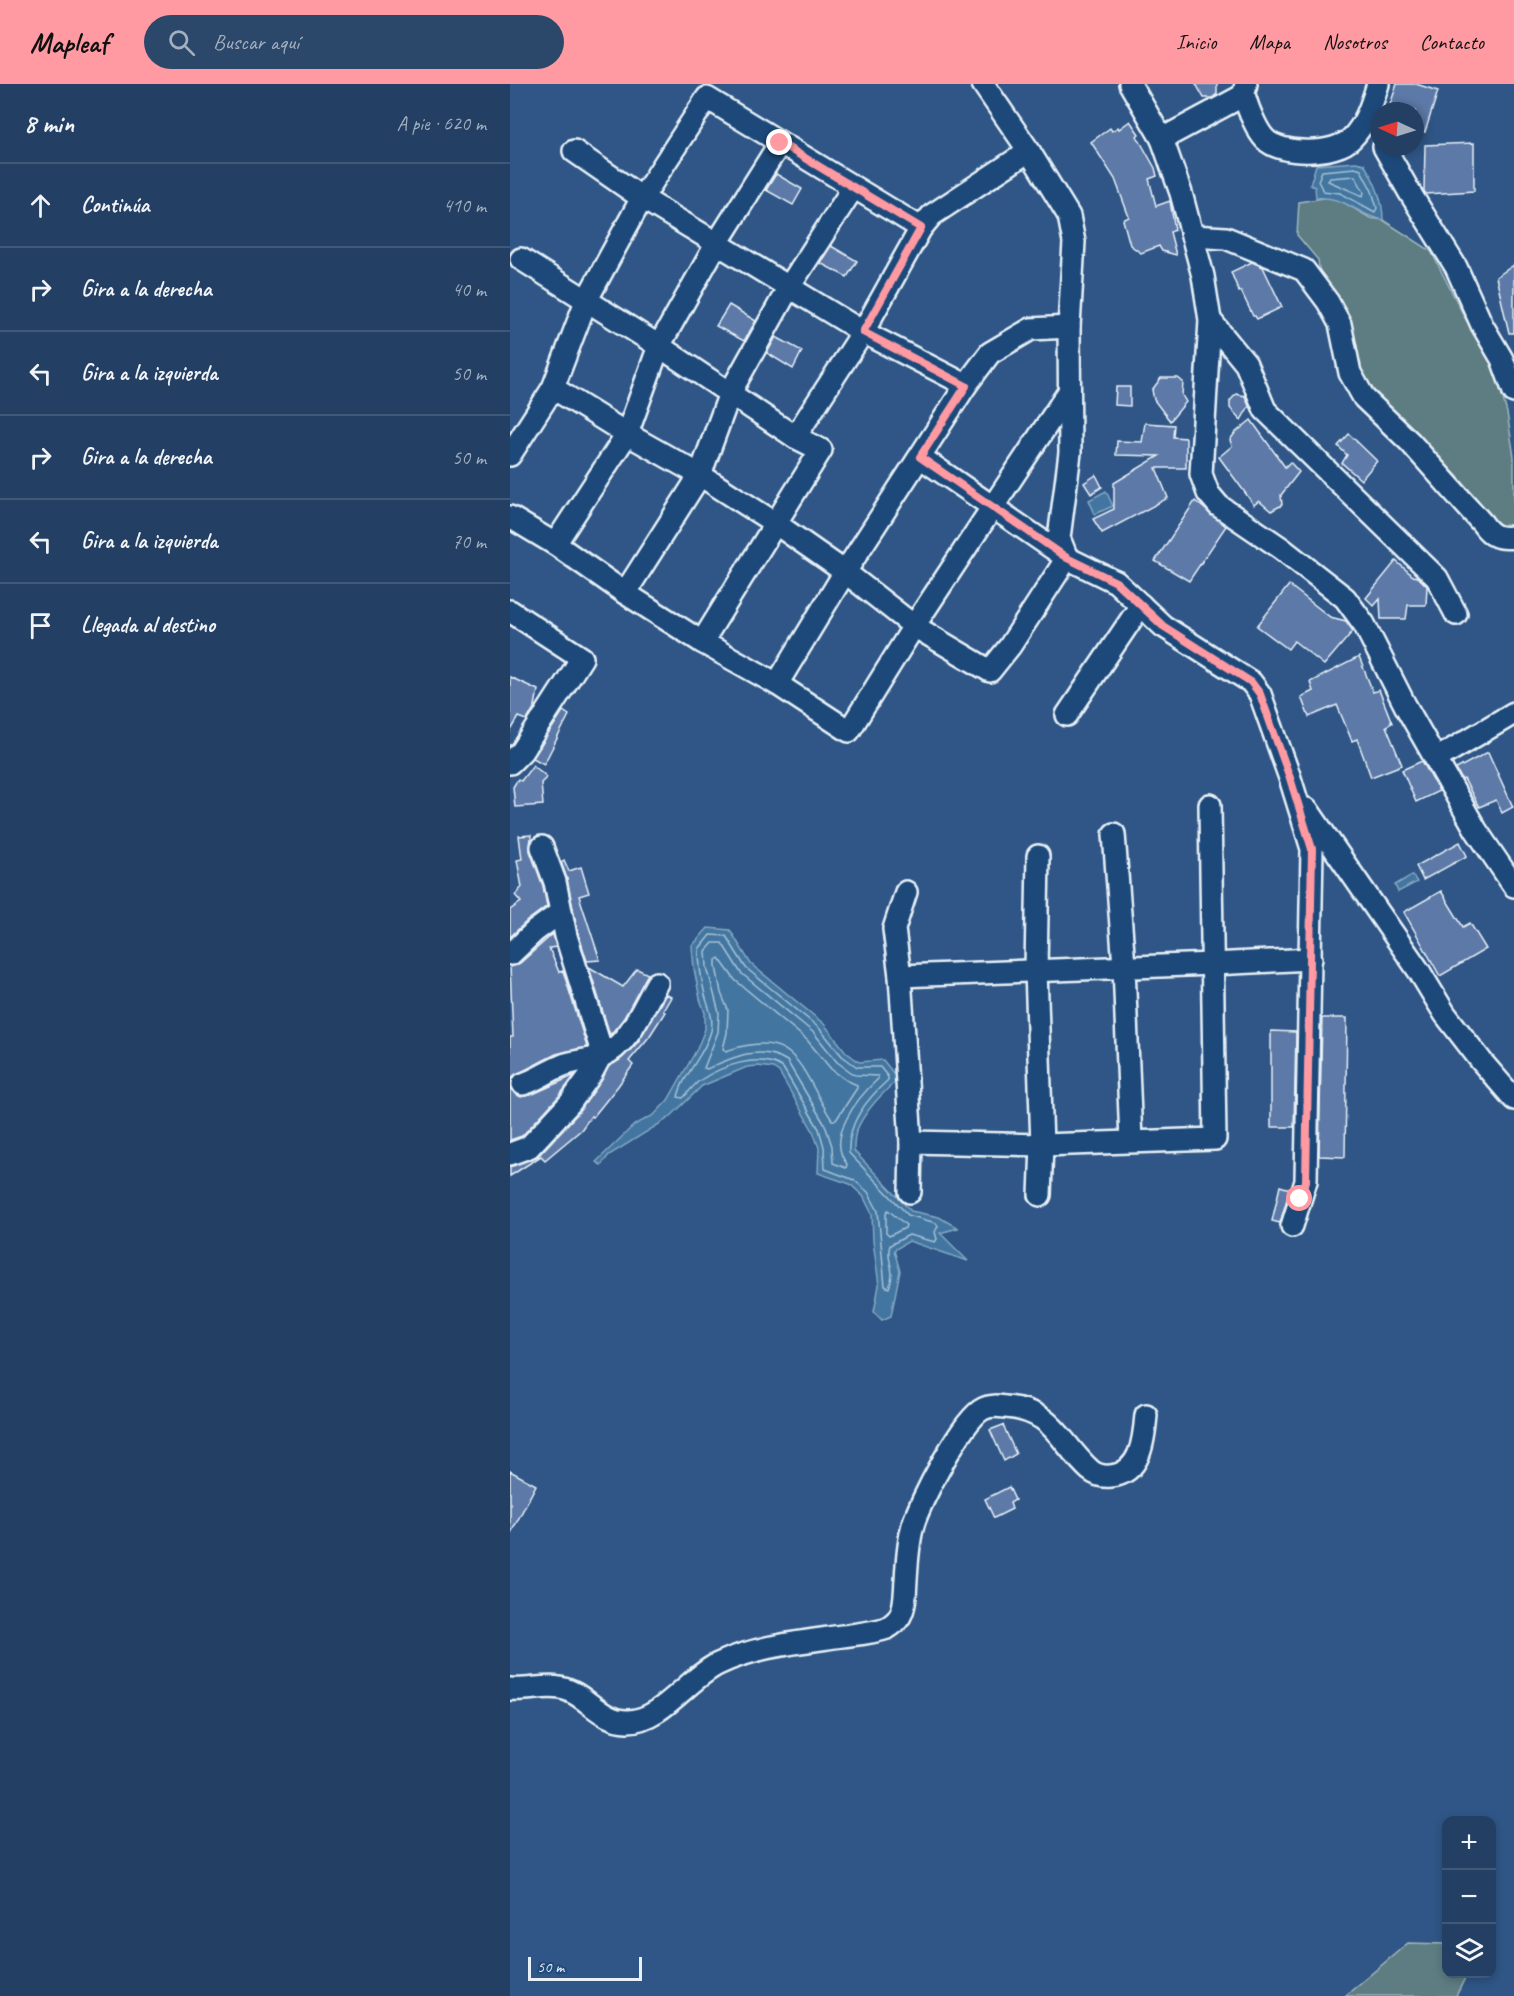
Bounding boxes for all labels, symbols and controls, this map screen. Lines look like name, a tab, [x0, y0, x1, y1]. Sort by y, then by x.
search box	[144, 15, 564, 69]
text: Mapleaf	[30, 25, 108, 60]
icon: search	[165, 26, 198, 59]
text: Buscar aquí	[213, 28, 299, 56]
text: Inicio	[1176, 29, 1216, 55]
text: Mapa	[1249, 29, 1290, 55]
text: Nosotros	[1323, 29, 1387, 55]
text: Contacto	[1420, 29, 1484, 55]
north arrow	[1370, 102, 1424, 156]
text: 8 min	[24, 107, 74, 140]
text: A pie · 620 m	[397, 111, 486, 136]
route end	[766, 129, 792, 155]
icon: ahead	[24, 189, 57, 222]
text: Continúa	[81, 191, 149, 219]
text: 410 m	[443, 193, 486, 218]
icon: right	[24, 273, 57, 306]
text: Gira a la derecha	[81, 275, 212, 303]
text: 40 m	[452, 277, 486, 302]
icon: left	[24, 357, 57, 390]
text: Gira a la izquierda	[81, 359, 218, 387]
text: 50 m	[452, 361, 486, 386]
icon: right	[24, 441, 57, 474]
text: Gira a la derecha	[81, 443, 212, 471]
text: 50 m	[452, 445, 486, 470]
icon: left	[24, 525, 57, 558]
text: Gira a la izquierda	[81, 527, 218, 555]
text: 70 m	[452, 529, 486, 554]
icon: arrive	[24, 609, 57, 642]
text: Llegada al destino	[81, 611, 215, 639]
route start	[1286, 1185, 1312, 1211]
map controls	[1442, 1816, 1496, 1978]
button: +	[1442, 1816, 1496, 1870]
button: −	[1442, 1870, 1496, 1924]
button: layers	[1442, 1924, 1496, 1978]
scale bar	[528, 1954, 642, 1982]
text: 50 m	[537, 1957, 564, 1977]

